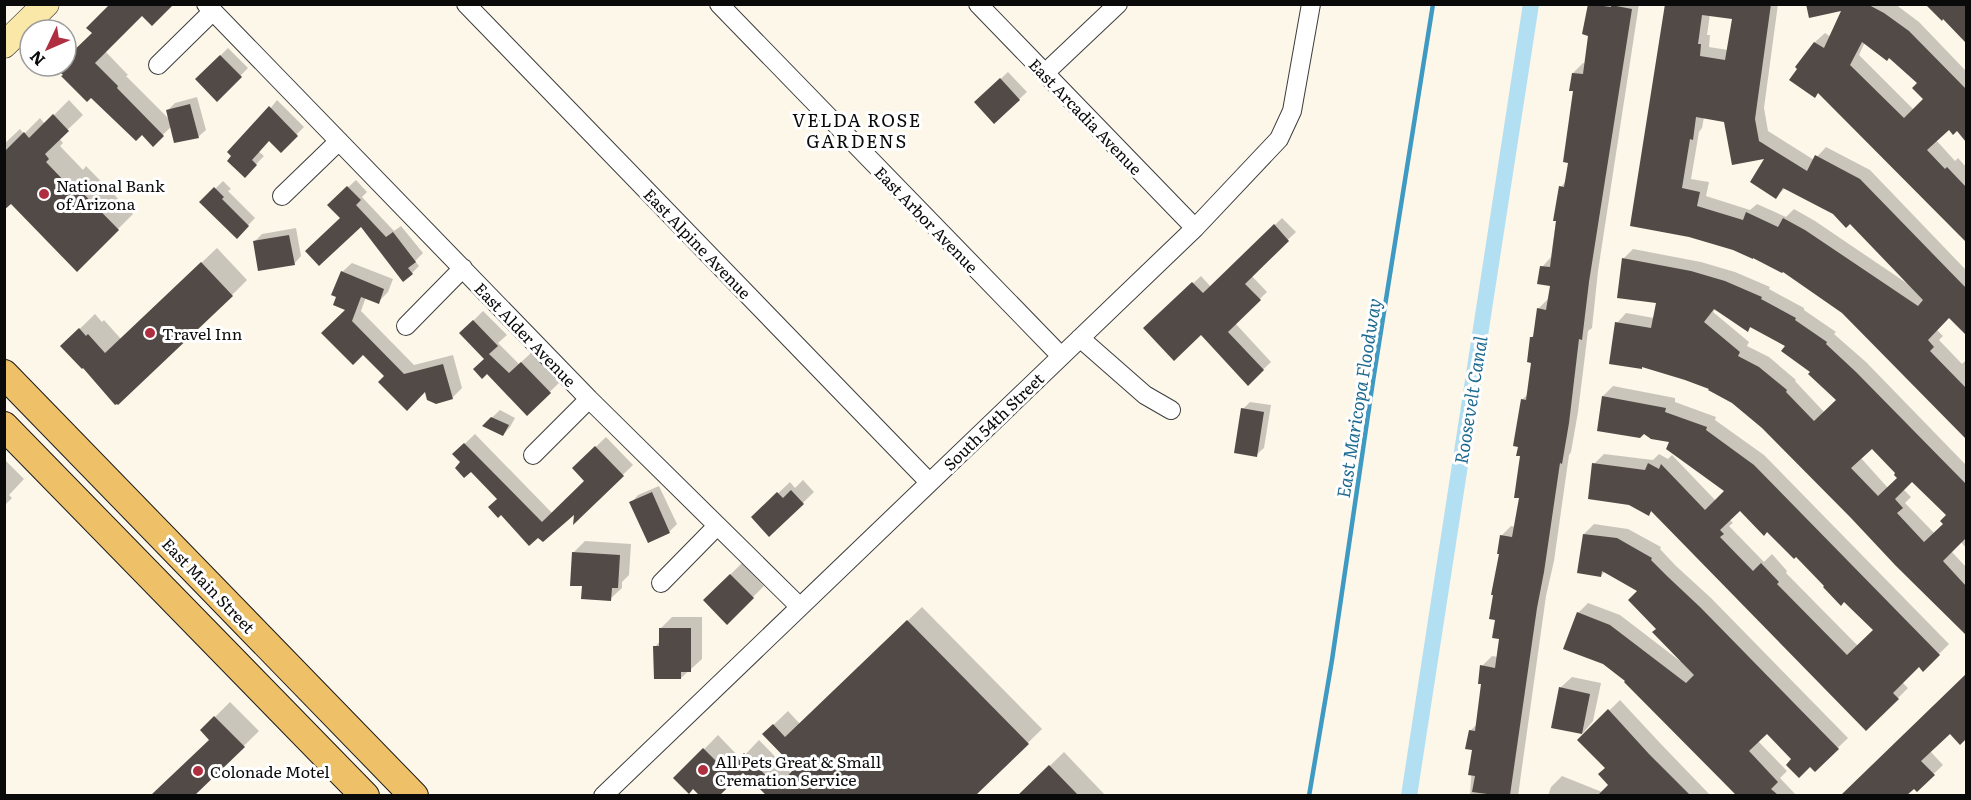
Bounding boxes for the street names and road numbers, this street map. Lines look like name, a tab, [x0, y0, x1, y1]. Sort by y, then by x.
street label: East Arcadia Avenue	[1024, 52, 1148, 180]
street label: East Arbor Avenue	[870, 160, 984, 278]
street label: East Alpine Avenue	[639, 182, 757, 304]
street label: East Alder Avenue	[470, 276, 582, 392]
street label: South 54th Street	[937, 366, 1049, 475]
street label: East Main Street	[157, 532, 261, 639]

